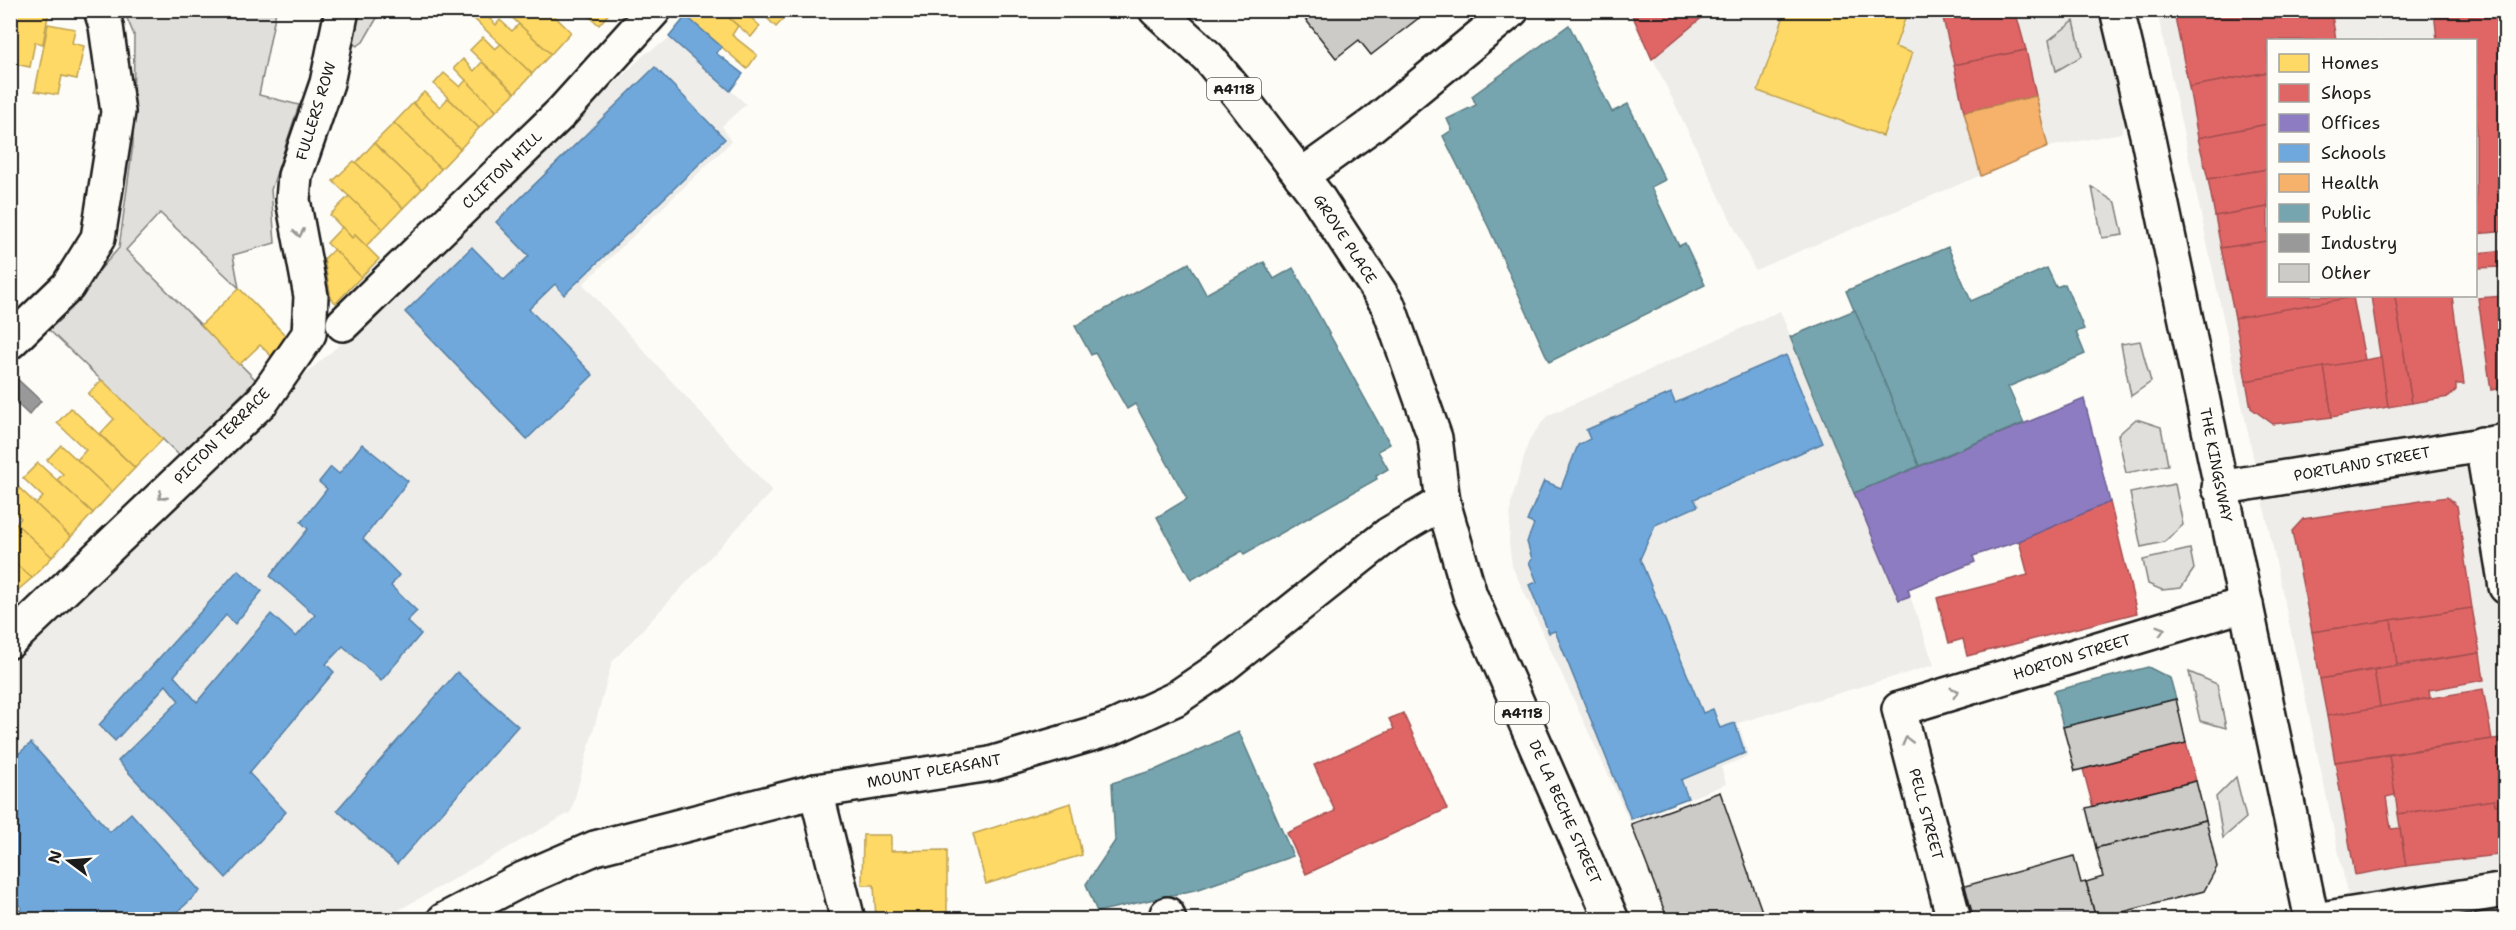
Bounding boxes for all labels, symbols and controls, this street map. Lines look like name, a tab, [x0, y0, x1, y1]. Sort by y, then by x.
legend	[2267, 39, 2477, 297]
text: Homes	[2321, 51, 2379, 75]
street label: FULLERS ROW	[292, 59, 340, 163]
road number: A4118	[1207, 78, 1261, 100]
text: Shops	[2321, 81, 2372, 105]
text: Offices	[2321, 111, 2380, 135]
street label: CLIFTON HILL	[458, 127, 546, 213]
text: Schools	[2321, 141, 2387, 165]
text: Health	[2321, 171, 2379, 195]
street label: GROVE PLACE	[1309, 191, 1381, 287]
text: Public	[2321, 201, 2371, 225]
one-way arrow	[292, 228, 305, 238]
text: Industry	[2321, 231, 2397, 255]
text: Other	[2321, 261, 2371, 285]
street label: PICTON TERRACE	[170, 384, 274, 488]
street label: THE KINGSWAY	[2195, 406, 2237, 524]
street label: PORTLAND STREET	[2292, 442, 2432, 486]
one-way arrow	[159, 489, 169, 500]
one-way arrow	[2155, 625, 2166, 637]
street label: HORTON STREET	[2011, 630, 2133, 684]
one-way arrow	[1949, 687, 1960, 699]
road number: A4118	[1495, 702, 1549, 724]
one-way arrow	[1902, 736, 1914, 747]
street label: DE LA BECHE STREET	[1524, 737, 1606, 887]
street label: MOUNT PLEASANT	[865, 749, 1003, 793]
street label: PELL STREET	[1904, 766, 1948, 862]
north arrow	[39, 831, 99, 891]
text: N	[43, 848, 67, 866]

